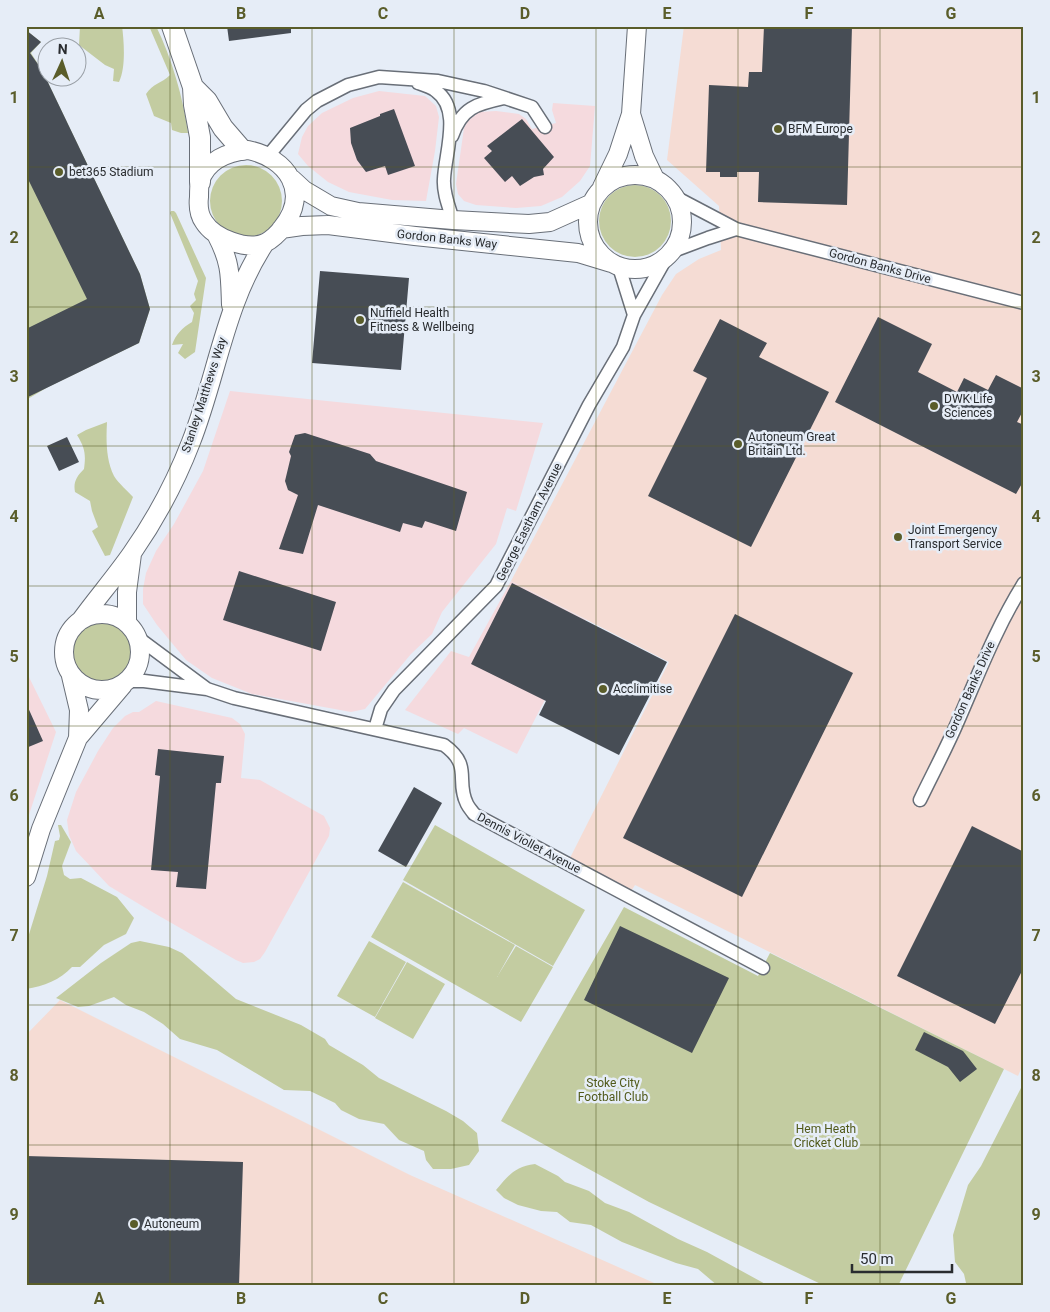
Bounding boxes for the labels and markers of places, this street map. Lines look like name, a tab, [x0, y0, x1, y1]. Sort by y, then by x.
place label: BFM Europe	[788, 122, 853, 136]
marker: BFM Europe	[772, 123, 784, 135]
place label: bet365 Stadium	[69, 165, 154, 179]
marker: bet365 Stadium	[53, 166, 65, 178]
place label: Nuffield Health Fitness & Wellbeing	[370, 306, 474, 334]
marker: Nuffield Health Fitness & Wellbeing	[354, 314, 366, 326]
place label: DWK Life Sciences	[944, 392, 993, 420]
marker: DWK Life Sciences	[928, 400, 940, 412]
place label: Autoneum Great Britain Ltd.	[748, 430, 835, 458]
marker: Autoneum Great Britain Ltd.	[732, 438, 744, 450]
place label: Joint Emergency Transport Service	[908, 523, 1002, 551]
marker: Joint Emergency Transport Service	[892, 531, 904, 543]
place label: Acclimitise	[613, 682, 672, 696]
marker: Acclimitise	[597, 683, 609, 695]
place label: Autoneum	[144, 1217, 199, 1231]
marker: Autoneum	[128, 1218, 140, 1230]

